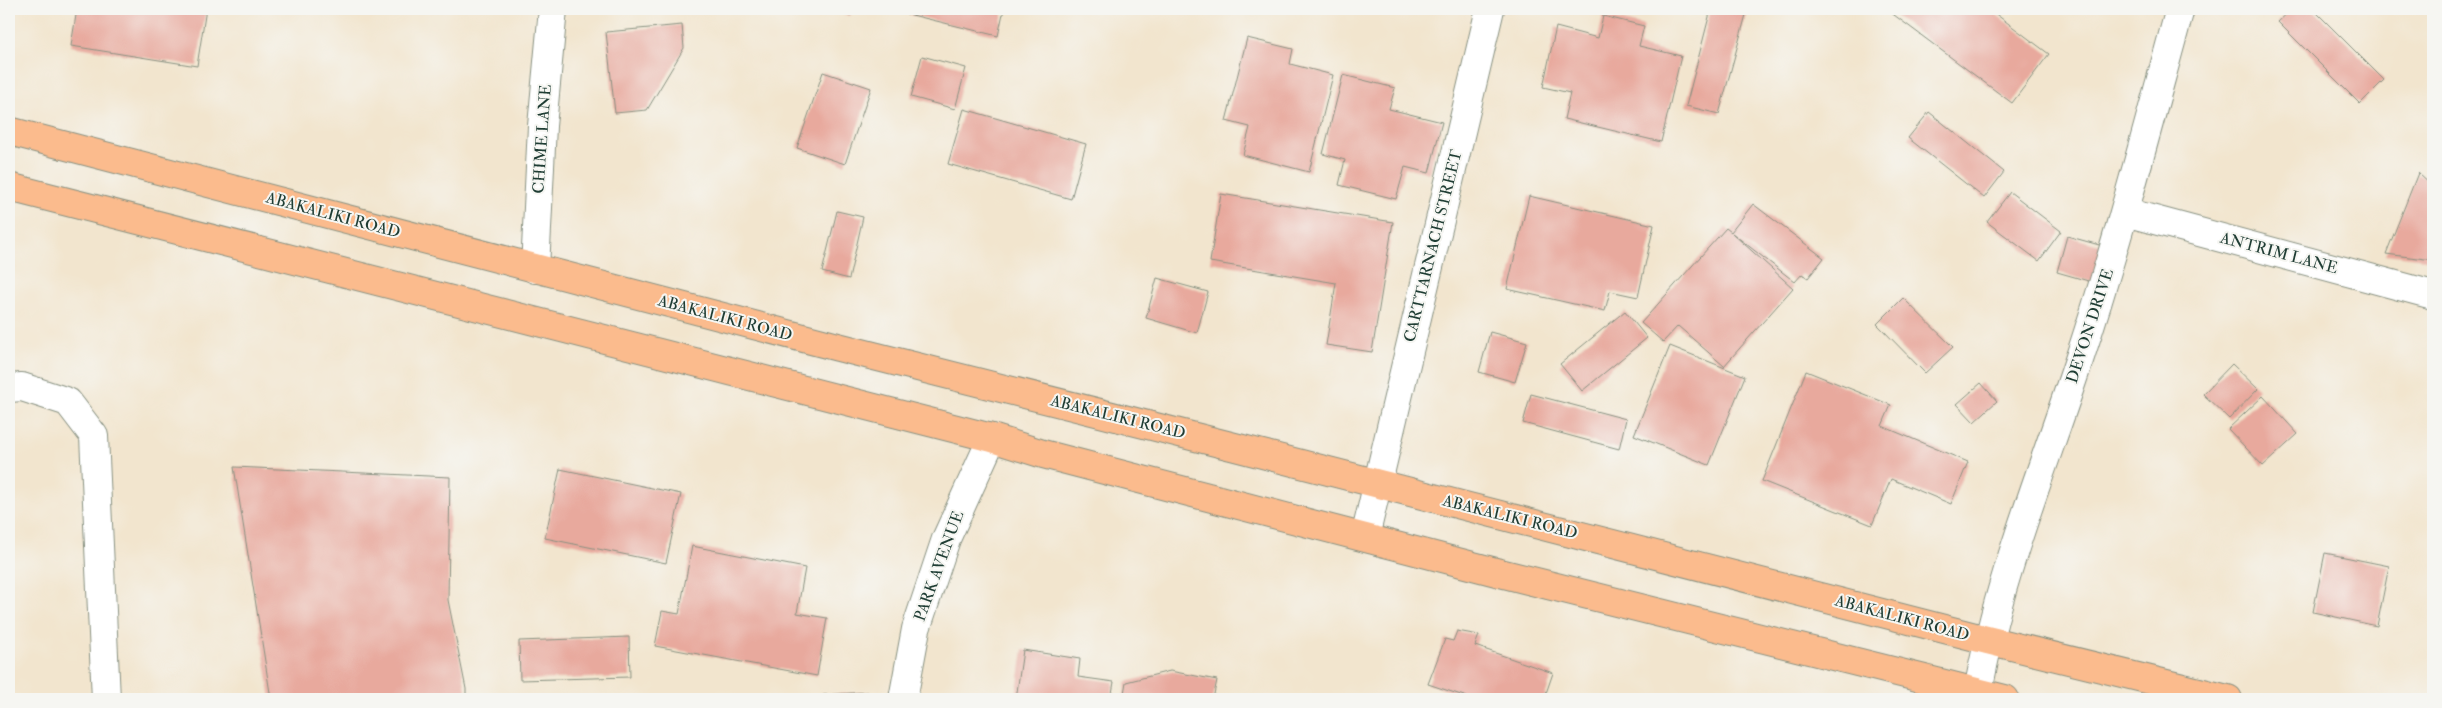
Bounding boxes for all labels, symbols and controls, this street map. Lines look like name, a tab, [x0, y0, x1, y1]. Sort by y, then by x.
street label: CHIME LANE	[528, 84, 556, 194]
street label: CARTTARNACH STREET	[1399, 148, 1467, 344]
street label: ABAKALIKI ROAD	[263, 187, 402, 243]
street label: ANTRIM LANE	[2217, 227, 2340, 278]
street label: DEVON DRIVE	[2062, 266, 2118, 386]
street label: ABAKALIKI ROAD	[655, 290, 794, 346]
street label: ABAKALIKI ROAD	[1047, 390, 1188, 443]
street label: ABAKALIKI ROAD	[1439, 490, 1580, 543]
street label: PARK AVENUE	[910, 508, 968, 624]
street label: ABAKALIKI ROAD	[1832, 590, 1971, 646]

